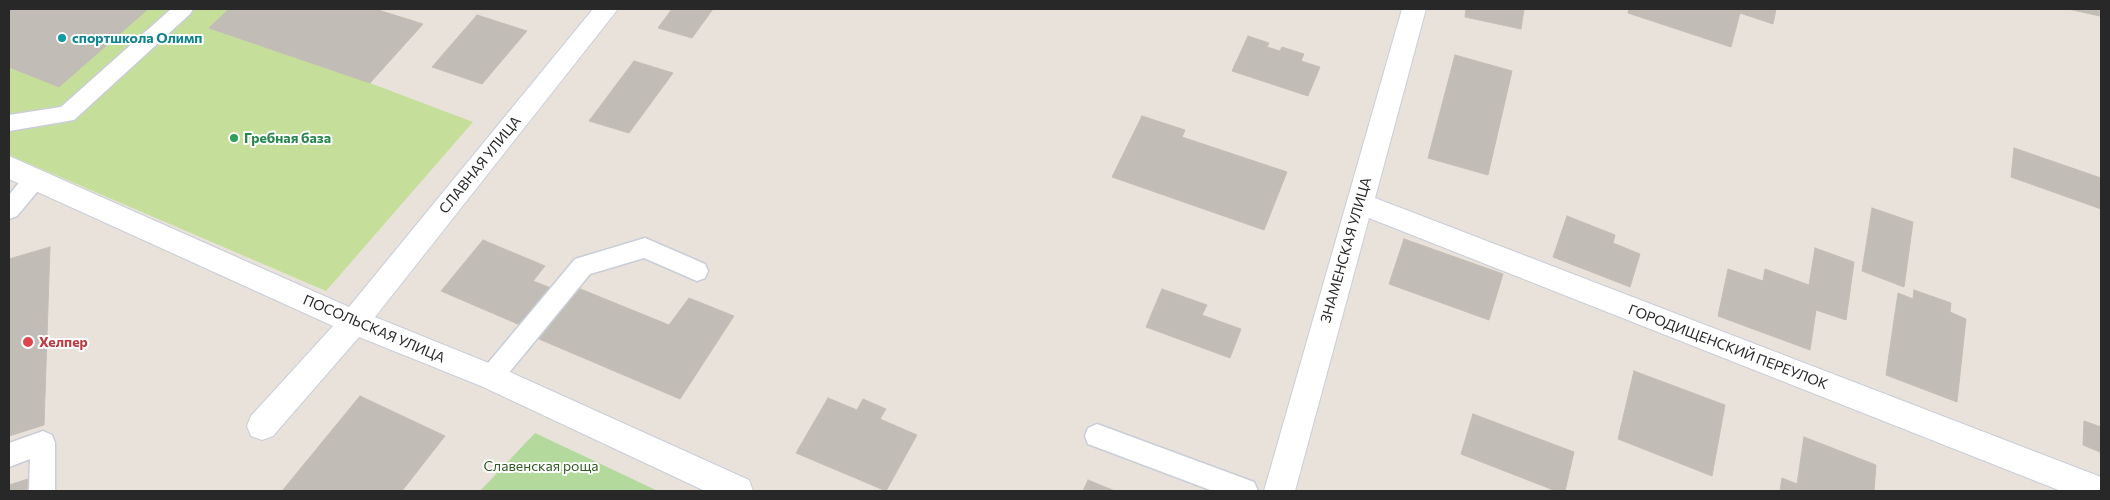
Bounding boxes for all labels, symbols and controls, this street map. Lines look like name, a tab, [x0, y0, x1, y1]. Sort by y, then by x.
place label: спортшкола Олимп	[72, 30, 202, 46]
marker: спортшкола Олимп	[56, 32, 68, 44]
street label: СЛАВНАЯ УЛИЦА	[436, 113, 524, 217]
place label: Гребная база	[244, 130, 331, 146]
marker: Гребная база	[228, 132, 240, 144]
street label: ЗНАМЕНСКАЯ УЛИЦА	[1317, 175, 1375, 325]
street label: ПОСОЛЬСКАЯ УЛИЦА	[301, 292, 447, 366]
street label: ГОРОДИЩЕНСКИЙ ПЕРЕУЛОК	[1626, 301, 1830, 393]
place label: Хелпер	[39, 334, 88, 350]
marker: Хелпер	[21, 335, 35, 349]
park label: Славенская роща	[483, 458, 599, 474]

